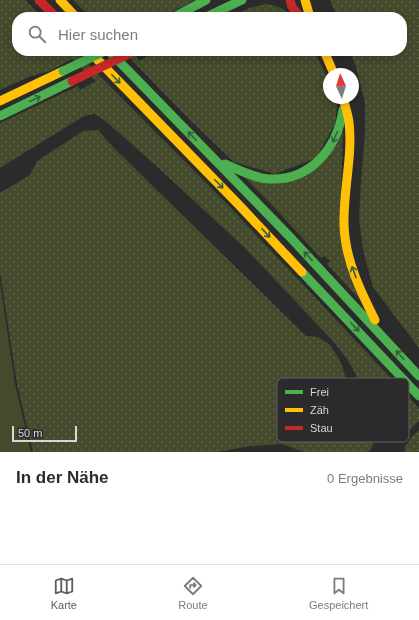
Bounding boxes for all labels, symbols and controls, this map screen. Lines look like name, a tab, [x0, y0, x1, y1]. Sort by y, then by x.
search box	[12, 12, 407, 56]
icon: search	[26, 23, 48, 45]
text: Hier suchen	[58, 26, 138, 43]
north arrow	[323, 68, 359, 104]
one-way arrow	[111, 74, 121, 84]
one-way arrow	[29, 95, 41, 102]
one-way arrow	[187, 131, 197, 141]
one-way arrow	[331, 131, 338, 143]
one-way arrow	[214, 179, 223, 189]
one-way arrow	[261, 228, 270, 238]
one-way arrow	[303, 251, 313, 261]
one-way arrow	[350, 267, 358, 279]
one-way arrow	[350, 322, 360, 332]
one-way arrow	[395, 350, 405, 360]
legend	[277, 378, 409, 442]
text: Frei	[310, 386, 329, 398]
text: Zäh	[310, 404, 329, 416]
text: Stau	[310, 422, 333, 434]
scale bar	[12, 424, 77, 443]
text: 50 m	[18, 427, 42, 439]
text: In der Nähe	[16, 468, 109, 487]
text: 0 Ergebnisse	[327, 471, 403, 486]
tab: Karte	[51, 575, 77, 611]
tab: Route	[178, 575, 208, 611]
tab: Gespeichert	[309, 575, 368, 611]

